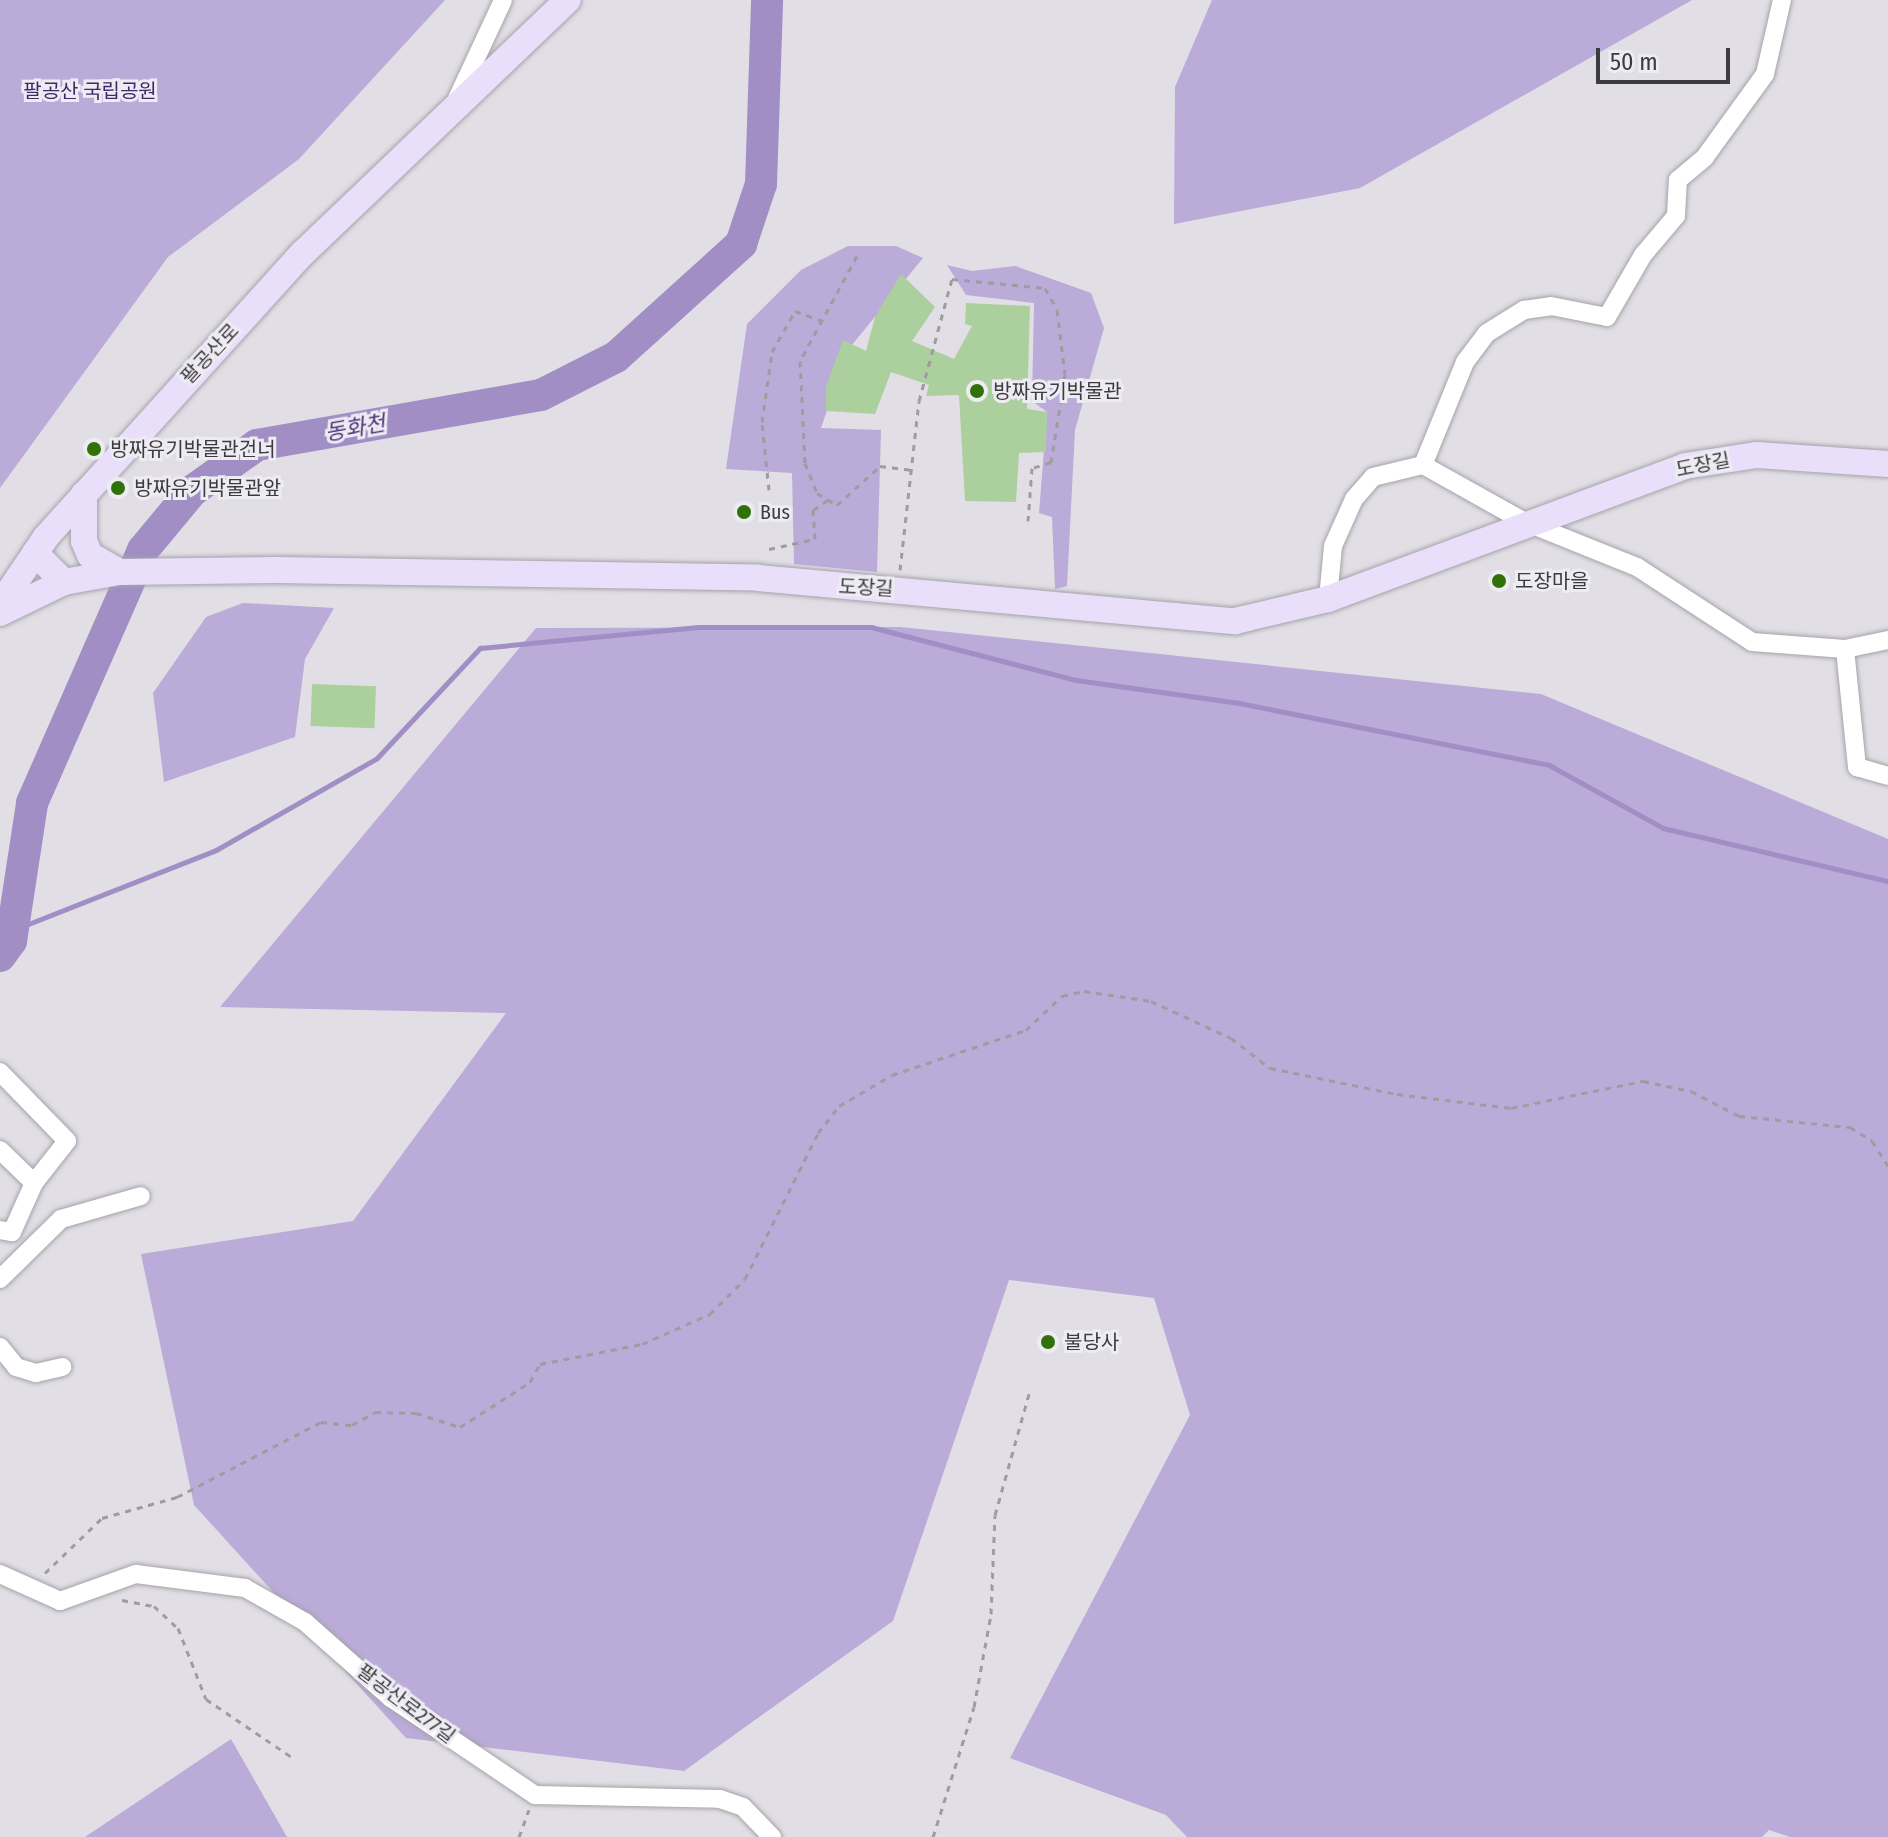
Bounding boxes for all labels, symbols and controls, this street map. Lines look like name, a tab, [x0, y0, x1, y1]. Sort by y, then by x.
scale bar	[1600, 32, 1734, 82]
text: 50 m	[1610, 48, 1658, 76]
park label: 팔공산 국립공원	[23, 79, 157, 103]
street label: 팔공산로	[176, 319, 244, 389]
place label: 방짜유기박물관	[993, 379, 1122, 403]
marker: 방짜유기박물관	[968, 382, 986, 400]
water label: 동화천	[323, 410, 387, 446]
place label: 방짜유기박물관건너	[110, 437, 276, 461]
marker: 방짜유기박물관건너	[85, 440, 103, 458]
street label: 도장길	[1674, 448, 1732, 482]
place label: 방짜유기박물관앞	[134, 476, 281, 500]
marker: 방짜유기박물관앞	[109, 479, 127, 497]
place label: Bus	[760, 500, 790, 524]
marker: Bus	[735, 503, 753, 521]
place label: 도장마을	[1515, 569, 1589, 593]
marker: 도장마을	[1490, 572, 1508, 590]
street label: 도장길	[838, 575, 894, 601]
place label: 불당사	[1064, 1330, 1119, 1354]
marker: 불당사	[1039, 1333, 1057, 1351]
street label: 팔공산로277길	[352, 1659, 460, 1749]

